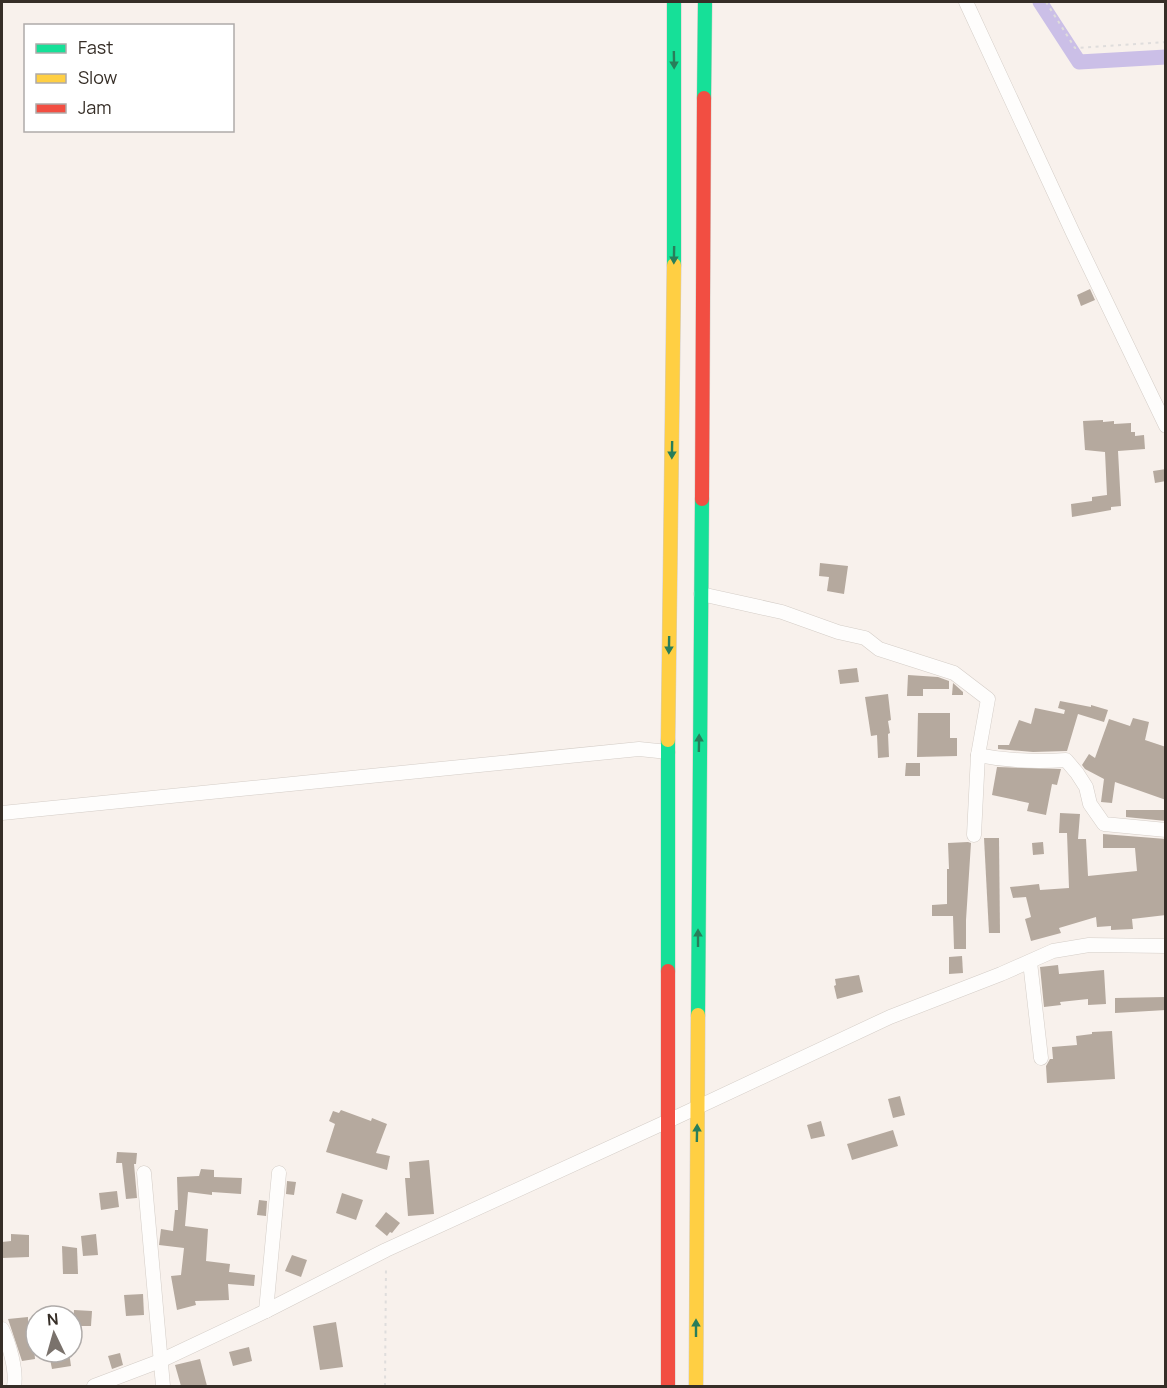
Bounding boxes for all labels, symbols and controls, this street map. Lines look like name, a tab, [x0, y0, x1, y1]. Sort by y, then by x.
legend	[24, 24, 234, 132]
text: Fast	[78, 35, 113, 59]
one-way arrow	[669, 50, 679, 69]
text: Slow	[78, 65, 118, 89]
text: Jam	[78, 95, 112, 119]
one-way arrow	[669, 245, 679, 264]
one-way arrow	[667, 440, 677, 459]
one-way arrow	[665, 635, 674, 654]
one-way arrow	[694, 734, 704, 753]
one-way arrow	[693, 929, 703, 948]
one-way arrow	[692, 1124, 702, 1143]
north arrow	[24, 1304, 84, 1364]
text: N	[46, 1308, 59, 1331]
one-way arrow	[691, 1319, 701, 1338]

